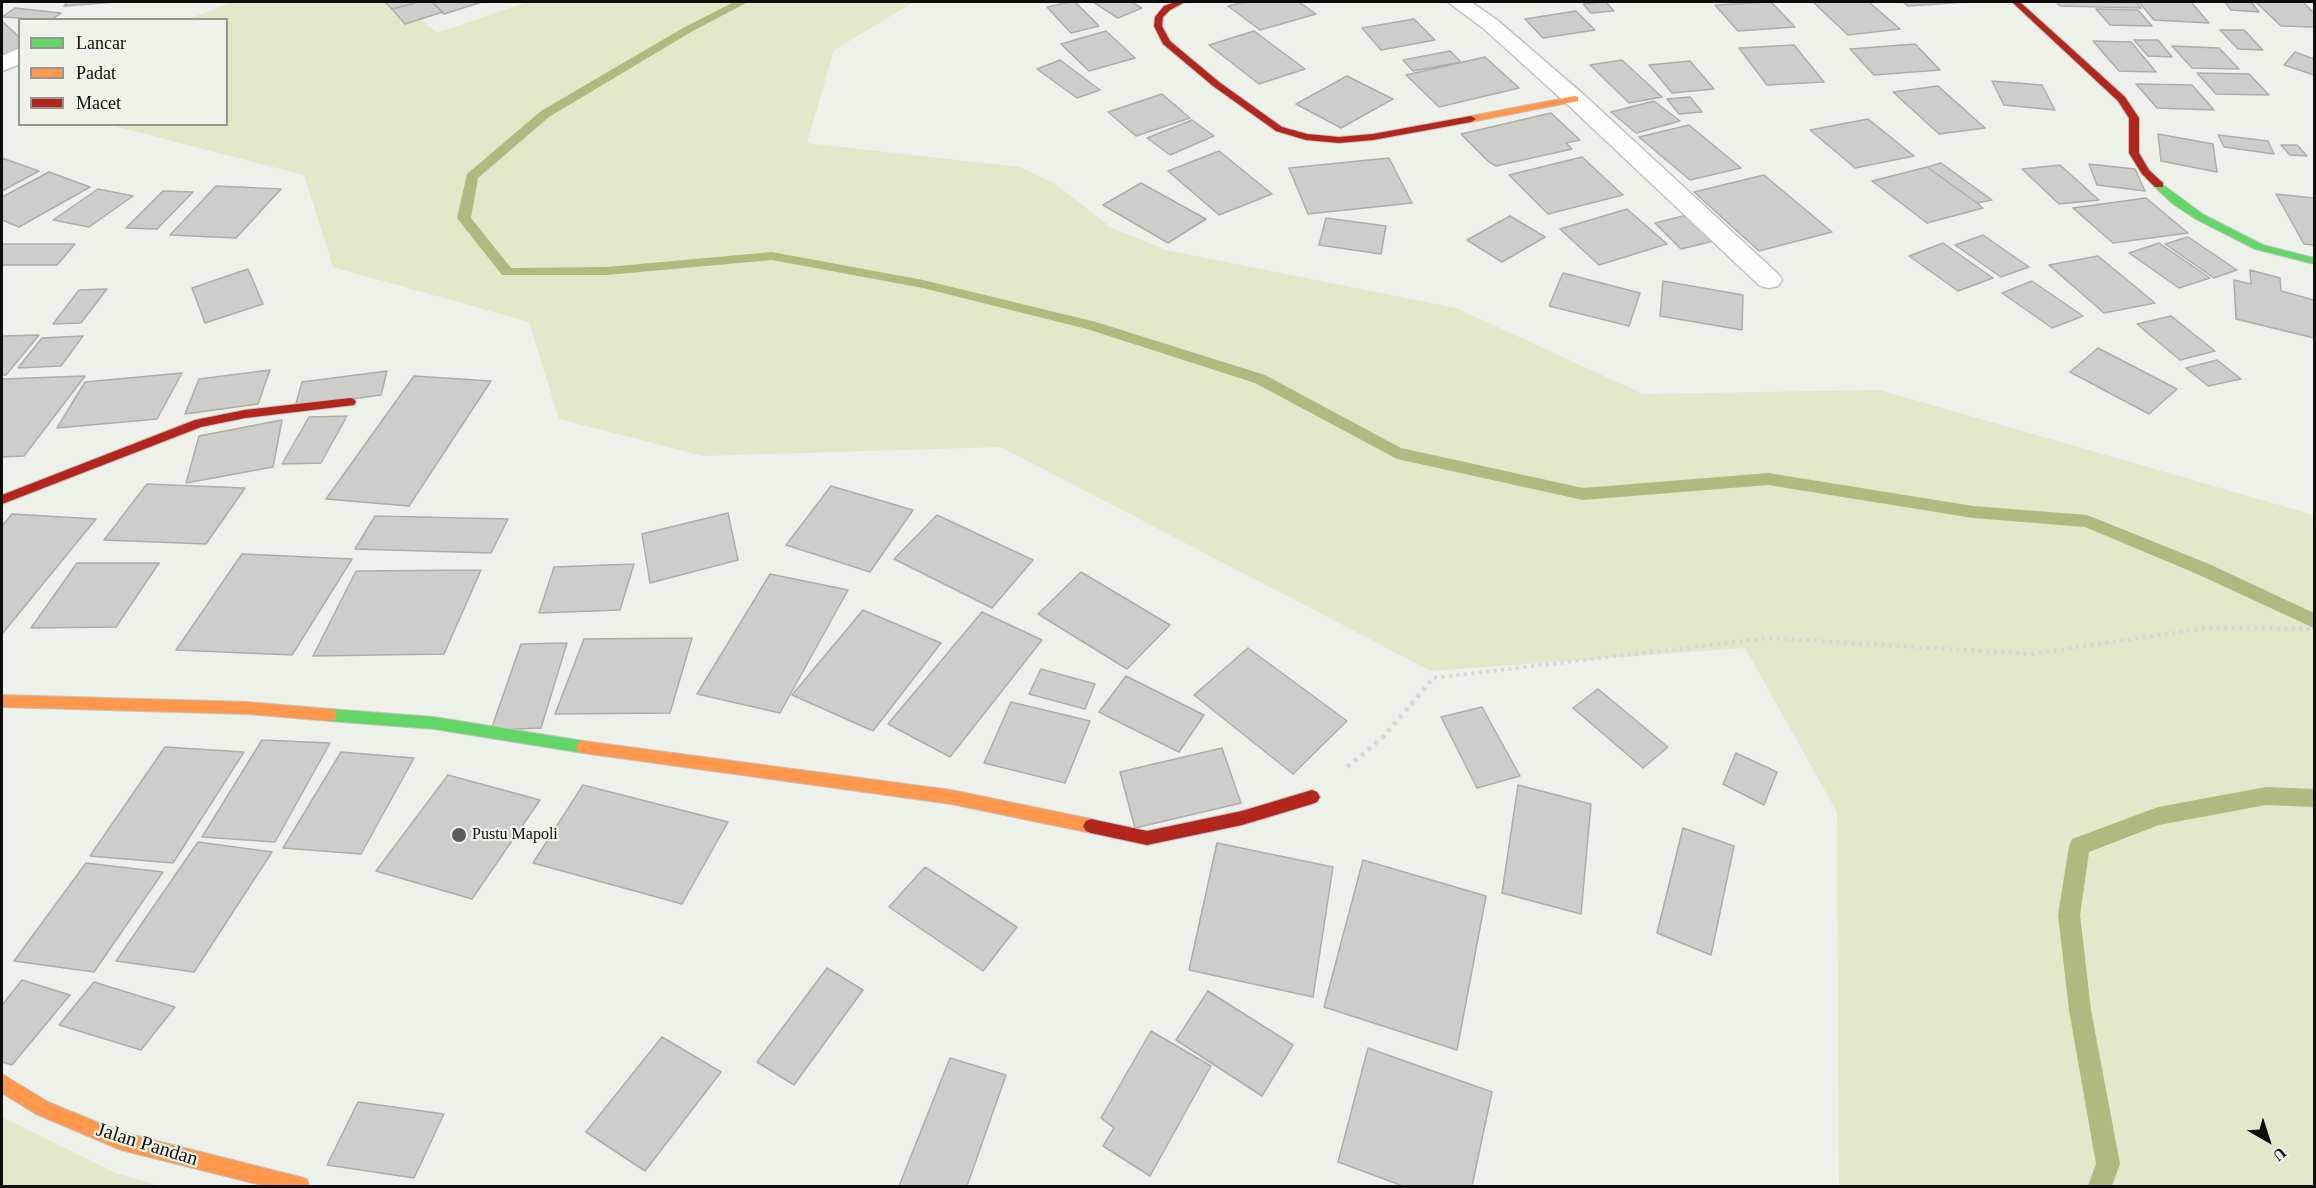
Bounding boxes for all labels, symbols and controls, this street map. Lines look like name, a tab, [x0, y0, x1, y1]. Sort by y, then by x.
legend	[18, 18, 228, 126]
text: Lancar	[76, 33, 126, 53]
text: Padat	[76, 63, 116, 83]
text: Macet	[76, 93, 121, 113]
place label: Pustu Mapoli	[472, 825, 558, 845]
marker: Pustu Mapoli	[450, 826, 468, 844]
north arrow	[2238, 1110, 2298, 1170]
street label: Jalan Pandan	[93, 1118, 201, 1172]
text: U	[2270, 1144, 2289, 1165]

